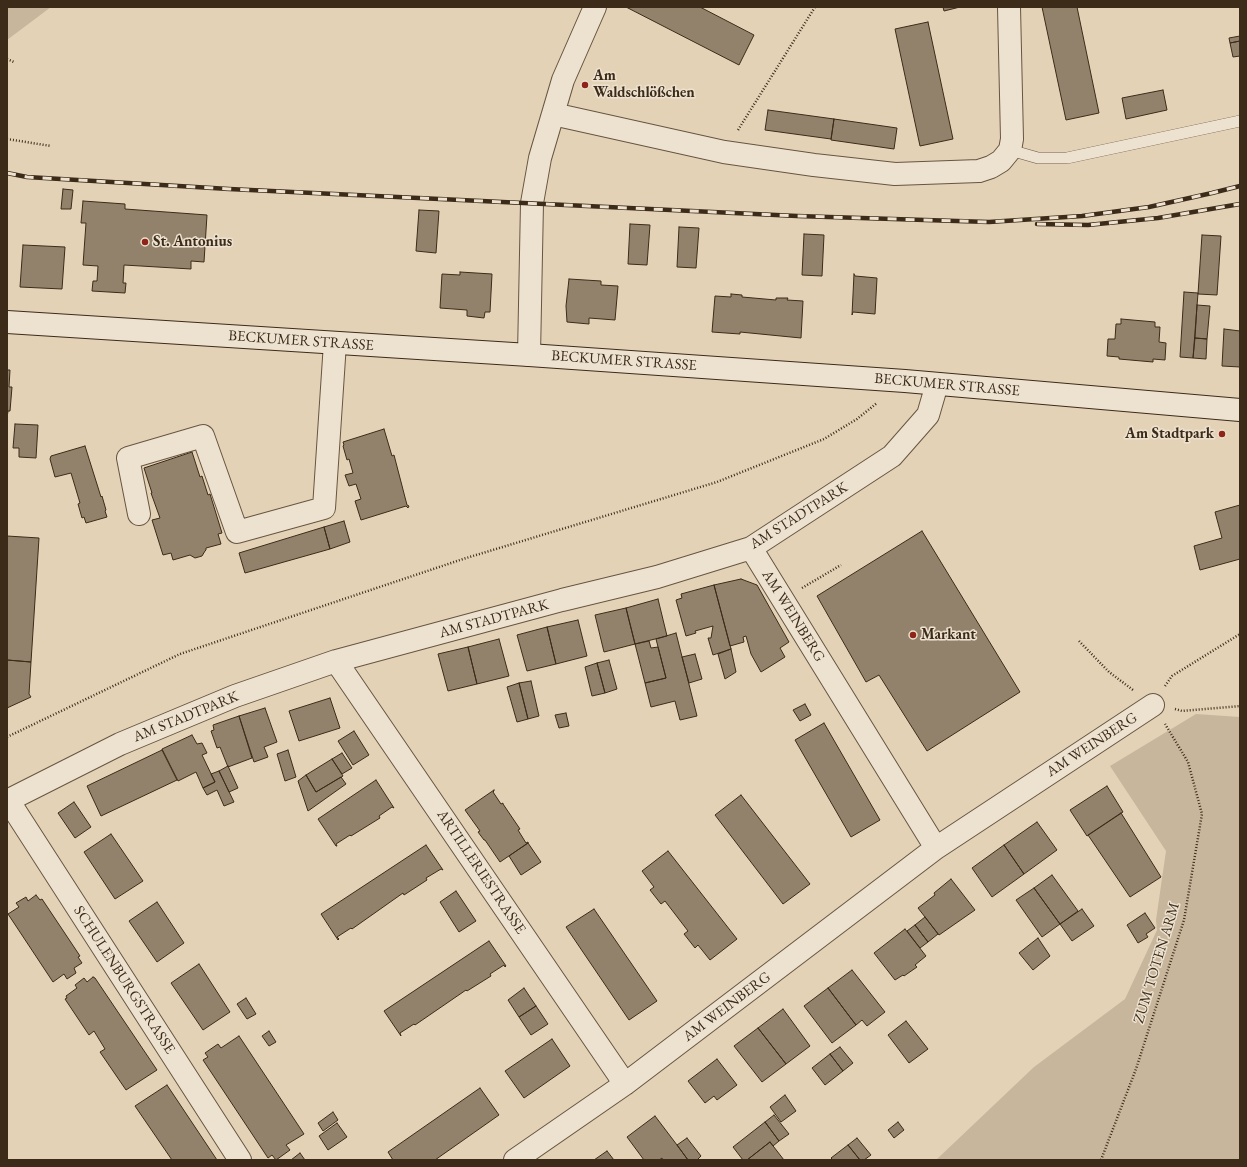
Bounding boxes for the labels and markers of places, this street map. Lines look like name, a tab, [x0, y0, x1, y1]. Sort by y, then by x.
place label: Am Waldschlößchen	[593, 67, 695, 102]
marker: Am Waldschlößchen	[580, 80, 590, 90]
place label: St. Antonius	[153, 233, 232, 251]
marker: St. Antonius	[140, 237, 150, 247]
place label: Am Stadtpark	[1125, 425, 1214, 443]
marker: Am Stadtpark	[1217, 429, 1227, 439]
place label: Markant	[921, 626, 976, 644]
marker: Markant	[908, 630, 918, 640]

